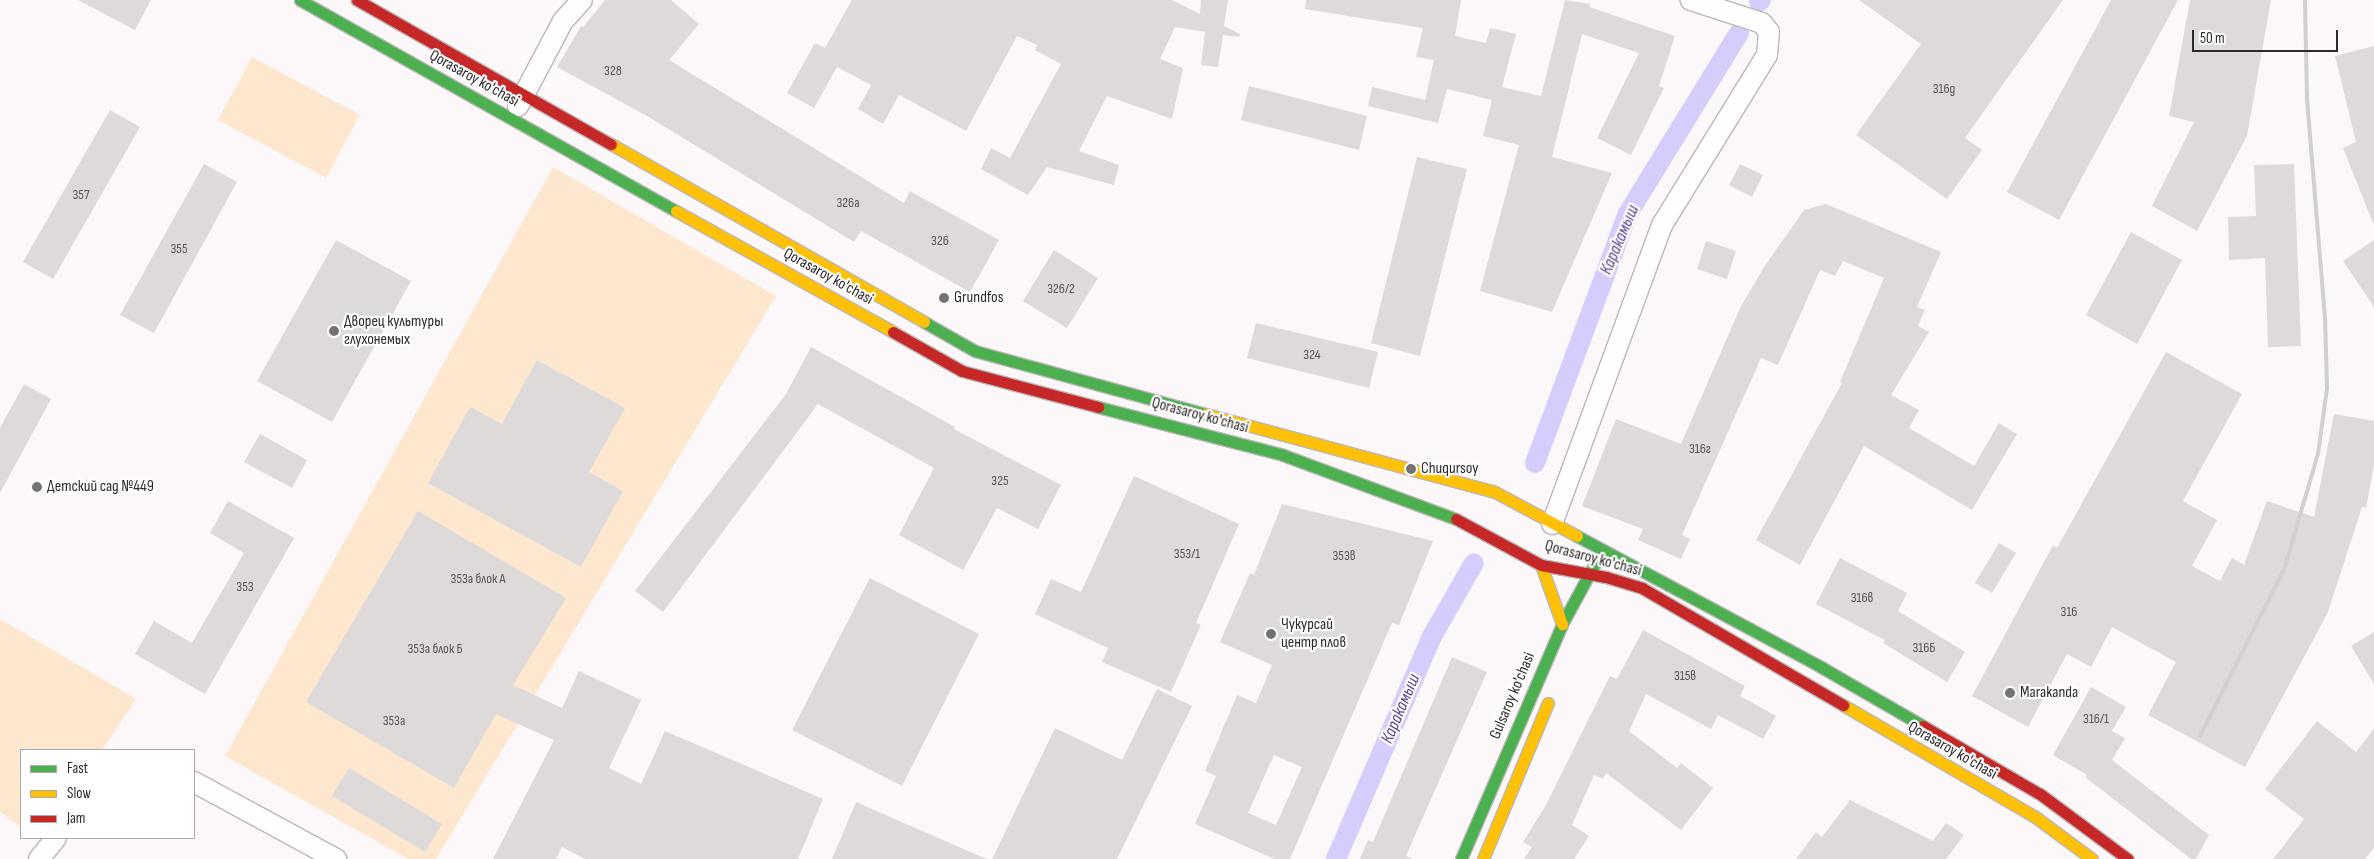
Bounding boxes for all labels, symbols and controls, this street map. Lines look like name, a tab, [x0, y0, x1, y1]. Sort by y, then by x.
scale bar	[2194, 20, 2340, 52]
text: 50 m	[2200, 29, 2225, 48]
street label: Qorasaroy ko'chasi	[426, 46, 522, 112]
house number: 328	[604, 63, 622, 79]
house number: 316д	[1933, 81, 1955, 97]
house number: 357	[72, 187, 90, 203]
house number: 326a	[836, 195, 860, 211]
water label: Каракамыш	[1596, 202, 1644, 278]
house number: 326	[931, 233, 949, 249]
house number: 355	[170, 241, 188, 257]
street label: Qorasaroy ko'chasi	[780, 244, 876, 310]
house number: 326/2	[1047, 281, 1075, 297]
place label: Grundfos	[954, 288, 1003, 308]
marker: Grundfos	[938, 292, 950, 304]
place label: Дворец культуры глухонемых	[344, 312, 443, 350]
marker: Дворец культуры глухонемых	[328, 325, 340, 337]
house number: 324	[1303, 347, 1321, 363]
street label: Qorasaroy ko'chasi	[1149, 394, 1251, 438]
house number: 316г	[1689, 441, 1711, 457]
place label: Chuqursoy	[1421, 459, 1478, 479]
marker: Chuqursoy	[1405, 463, 1417, 475]
house number: 325	[991, 473, 1009, 489]
place label: Детский сад №449	[47, 477, 154, 497]
marker: Детский сад №449	[31, 481, 43, 493]
street label: Qorasaroy ko'chasi	[1542, 537, 1644, 581]
house number: 353/1	[1174, 546, 1200, 562]
house number: 353в	[1332, 548, 1356, 564]
house number: 353а блок А	[451, 571, 505, 587]
house number: 353	[236, 579, 254, 595]
house number: 316в	[1851, 590, 1873, 606]
house number: 316	[2061, 604, 2077, 620]
place label: Чукурсай центр плов	[1281, 615, 1346, 653]
marker: Чукурсай центр плов	[1265, 628, 1277, 640]
house number: 316Б	[1912, 640, 1936, 656]
house number: 353а блок Б	[407, 641, 463, 657]
street label: Gulsaroy ko'chasi	[1486, 650, 1540, 742]
house number: 315в	[1674, 668, 1696, 684]
water label: Каракамыш	[1377, 671, 1425, 747]
place label: Marakanda	[2020, 683, 2078, 703]
marker: Marakanda	[2004, 687, 2016, 699]
house number: 316/1	[2083, 711, 2109, 727]
house number: 353а	[383, 713, 405, 729]
street label: Qorasaroy ko'chasi	[1904, 718, 2000, 784]
legend	[20, 749, 195, 839]
text: Fast	[67, 759, 88, 778]
text: Slow	[67, 784, 91, 803]
text: Jam	[67, 809, 85, 828]

